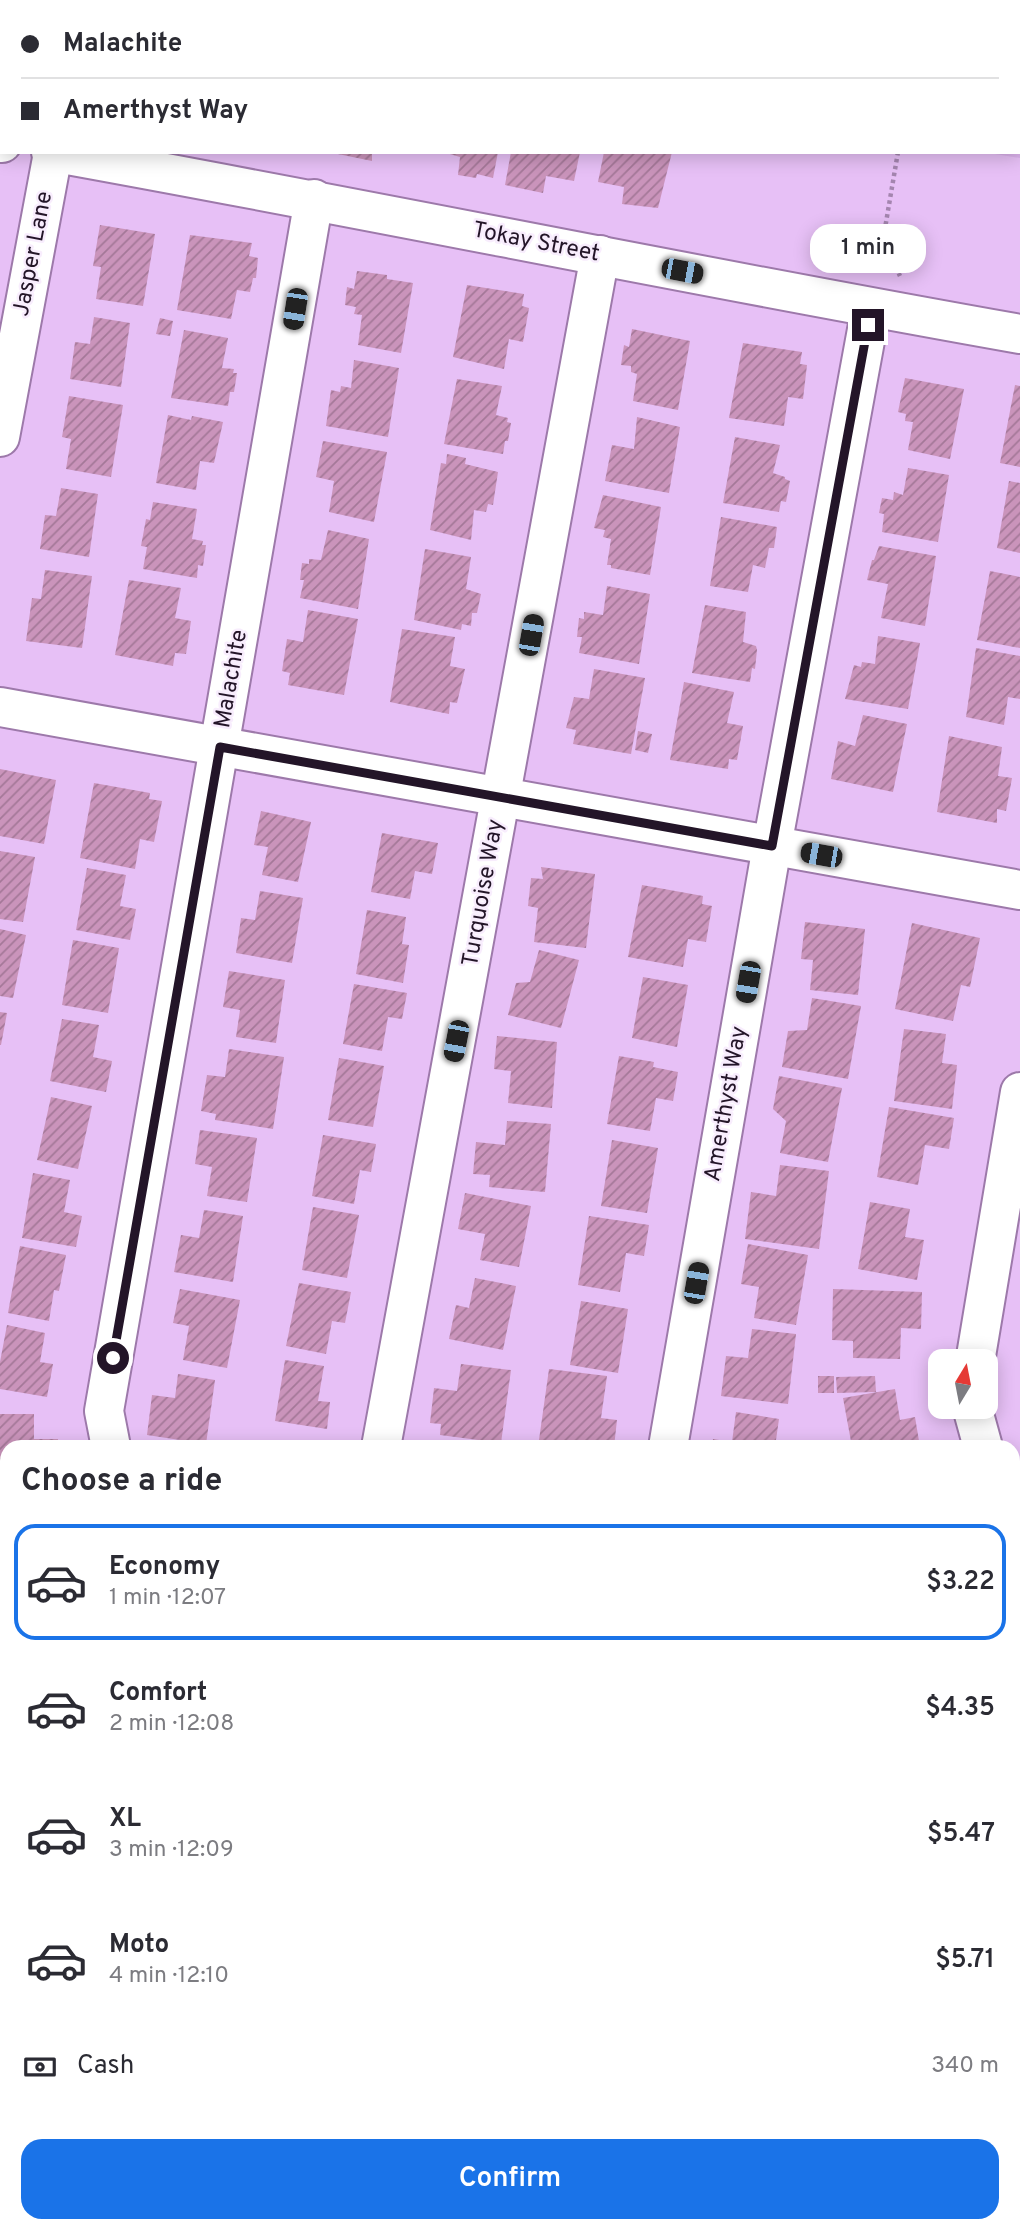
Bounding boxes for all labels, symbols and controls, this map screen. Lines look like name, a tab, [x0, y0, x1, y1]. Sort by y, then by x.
text: Malachite	[63, 28, 182, 61]
text: Amerthyst Way	[63, 95, 248, 128]
street label: Jasper Lane	[8, 189, 60, 319]
street label: Tokay Street	[470, 216, 602, 270]
callout: 1 min	[810, 224, 926, 272]
text: 1 min	[841, 234, 895, 263]
car	[660, 257, 705, 285]
car	[282, 287, 309, 331]
route end	[852, 309, 884, 341]
car	[518, 612, 545, 658]
street label: Malachite	[209, 627, 255, 731]
street label: Turquoise Way	[457, 817, 511, 969]
car	[799, 841, 844, 869]
car	[735, 959, 762, 1005]
car	[442, 1018, 471, 1064]
street label: Amerthyst Way	[699, 1024, 755, 1184]
car	[683, 1260, 710, 1306]
route start	[97, 1342, 129, 1374]
north arrow	[928, 1349, 998, 1419]
map controls	[928, 1349, 998, 1419]
text: Choose a ride	[21, 1462, 222, 1502]
icon: car	[25, 1551, 88, 1614]
text: Economy	[109, 1551, 220, 1584]
text: $3.22	[926, 1566, 995, 1599]
text: 1 min · 12:07	[109, 1584, 226, 1613]
icon: car	[25, 1677, 88, 1740]
text: Comfort	[109, 1677, 207, 1710]
text: $4.35	[925, 1692, 995, 1725]
text: 2 min · 12:08	[109, 1710, 234, 1739]
icon: car	[25, 1803, 88, 1866]
text: XL	[109, 1803, 141, 1836]
text: $5.47	[927, 1818, 995, 1851]
text: 3 min · 12:09	[109, 1836, 234, 1865]
icon: car	[25, 1929, 88, 1992]
text: Moto	[109, 1929, 169, 1962]
text: $5.71	[935, 1944, 995, 1977]
text: 4 min · 12:10	[109, 1962, 229, 1991]
icon: cash	[21, 2048, 59, 2086]
text: Cash	[77, 2050, 134, 2083]
text: 340 m	[931, 2052, 999, 2081]
button: Confirm	[21, 2139, 999, 2219]

